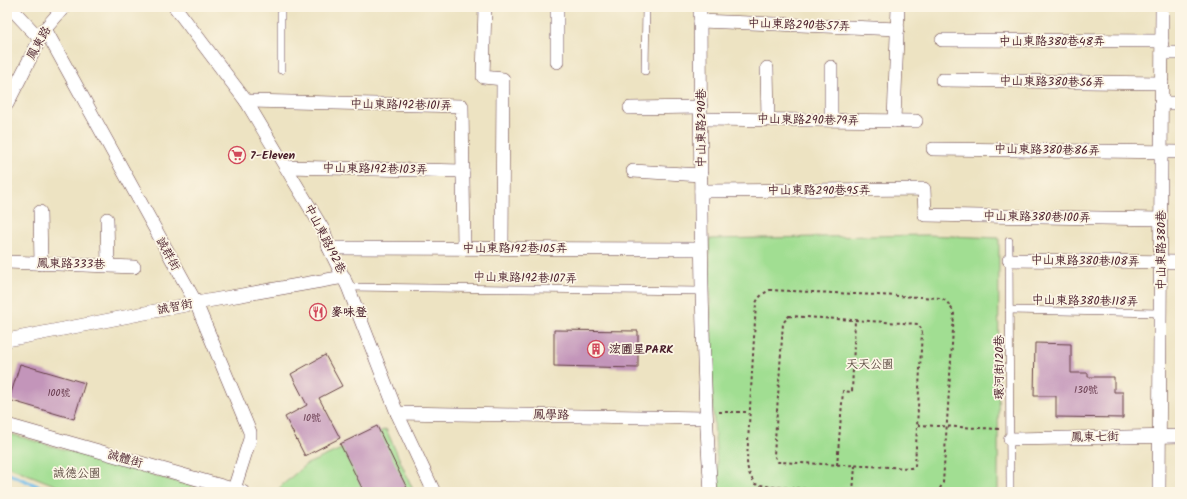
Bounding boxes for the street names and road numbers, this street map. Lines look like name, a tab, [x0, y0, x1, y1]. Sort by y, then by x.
street label: 中山東路290巷57弄	[747, 14, 851, 36]
street label: 鳳東路	[22, 23, 56, 63]
street label: 中山東路380巷48弄	[999, 32, 1105, 51]
street label: 中山東路380巷56弄	[999, 72, 1105, 92]
street label: 中山東路290巷	[692, 89, 711, 167]
street label: 中山東路192巷101弄	[350, 95, 452, 115]
street label: 中山東路290巷79弄	[757, 110, 859, 130]
street label: 中山東路380巷86弄	[994, 140, 1100, 160]
street label: 中山東路192巷103弄	[322, 159, 428, 179]
street label: 中山東路290巷95弄	[767, 181, 871, 200]
street label: 中山東路192巷	[299, 201, 351, 277]
street label: 中山東路380巷100弄	[983, 207, 1091, 227]
street label: 中山東路380巷	[1152, 210, 1171, 290]
street label: 誠群街	[151, 234, 185, 274]
street label: 中山東路192巷105弄	[463, 239, 567, 258]
street label: 中山東路380巷108弄	[1030, 251, 1140, 271]
street label: 鳳東路333巷	[37, 254, 105, 274]
street label: 中山東路192巷107弄	[473, 268, 577, 288]
street label: 中山東路380巷118弄	[1031, 291, 1139, 311]
street label: 誠智街	[156, 294, 194, 320]
street label: 環河街120巷	[990, 335, 1009, 399]
street label: 鳳學路	[533, 405, 569, 425]
street label: 鳳東七街	[1071, 427, 1119, 447]
street label: 誠體街	[105, 445, 145, 473]

